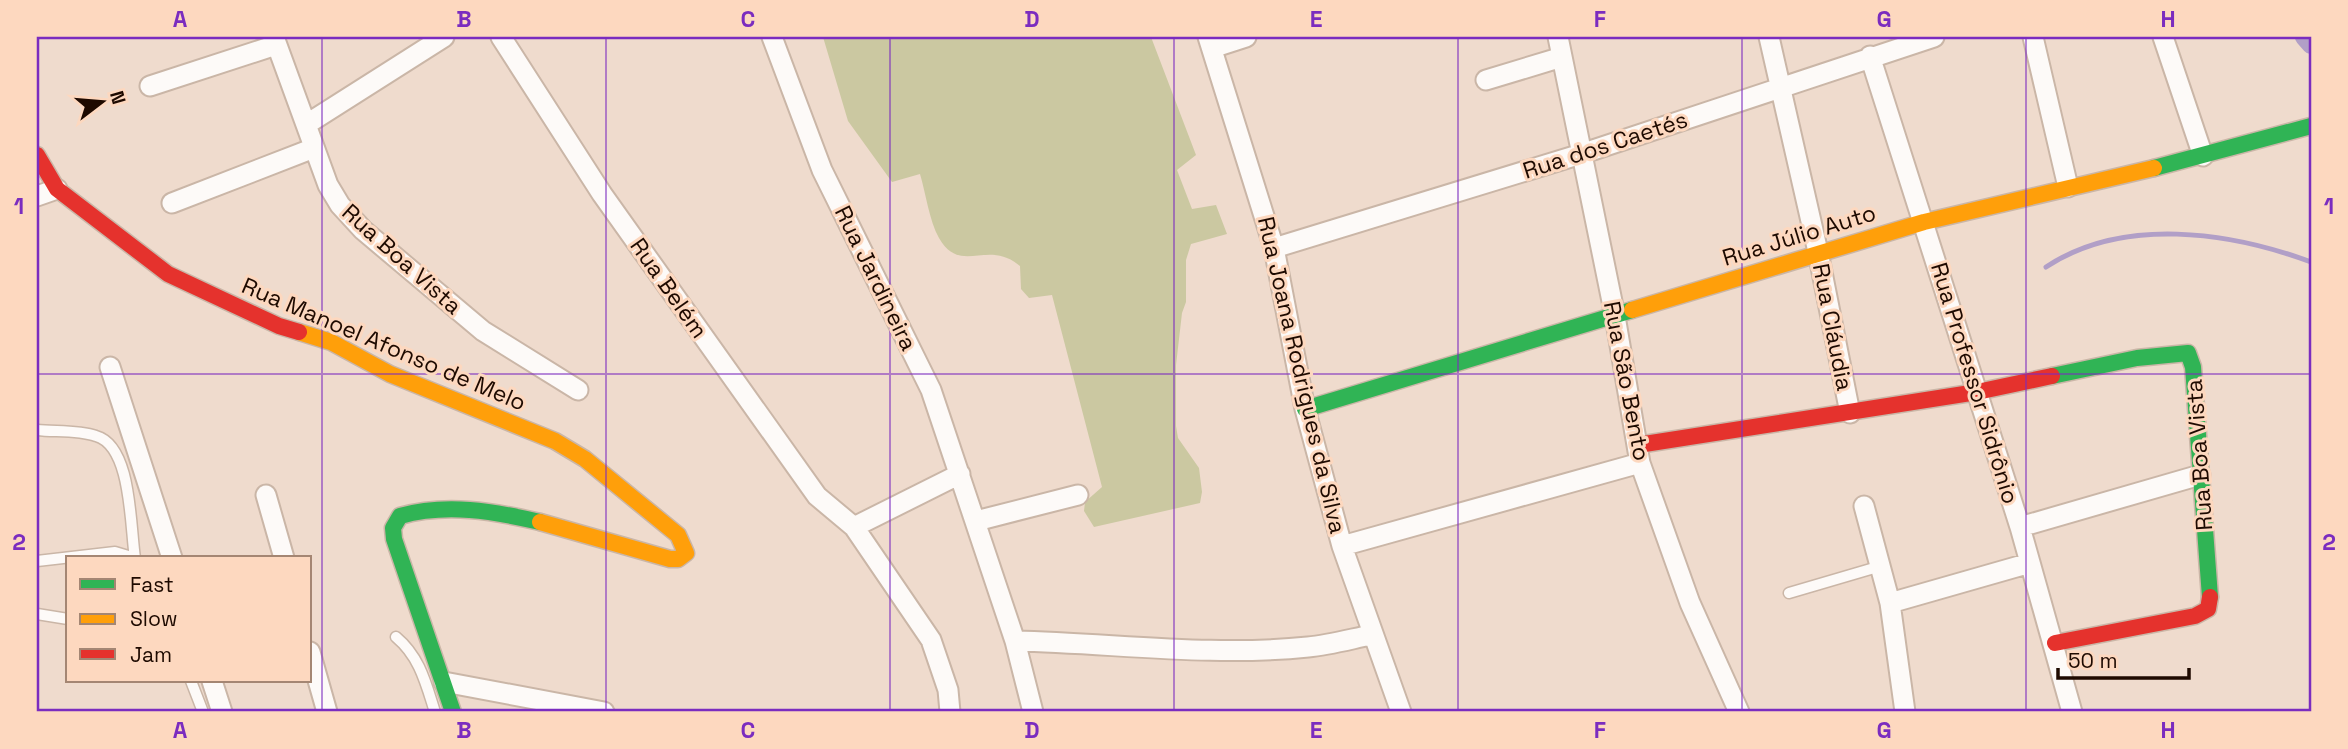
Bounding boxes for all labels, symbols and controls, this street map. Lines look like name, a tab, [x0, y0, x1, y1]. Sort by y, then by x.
text: A	[173, 4, 188, 34]
text: B	[456, 4, 472, 34]
text: C	[741, 4, 755, 34]
text: D	[1024, 4, 1040, 34]
text: E	[1310, 4, 1322, 34]
text: F	[1594, 4, 1606, 34]
text: G	[1876, 4, 1892, 34]
text: H	[2160, 4, 2176, 34]
north arrow	[66, 66, 136, 136]
text: N	[104, 88, 132, 107]
street label: Rua dos Caetés	[1519, 104, 1691, 186]
text: 1	[14, 191, 24, 221]
text: 1	[2324, 191, 2334, 221]
street label: Rua Boa Vista	[336, 197, 468, 321]
street label: Rua Júlio Auto	[1719, 197, 1879, 273]
street label: Rua Jardineira	[828, 201, 924, 355]
street label: Rua Joana Rodrigues da Silva	[1251, 214, 1353, 536]
street label: Rua Belém	[624, 232, 714, 344]
street label: Rua Professor Sidrônio	[1924, 259, 2026, 507]
street label: Rua Cláudia	[1806, 261, 1860, 393]
street label: Rua Manoel Afonso de Melo	[237, 270, 531, 418]
street label: Rua São Bento	[1597, 299, 1657, 463]
street label: Rua Boa Vista	[2179, 378, 2219, 532]
text: 2	[12, 527, 26, 557]
text: 2	[2322, 527, 2336, 557]
legend	[66, 556, 312, 682]
text: Fast	[130, 571, 174, 598]
text: Slow	[130, 605, 178, 632]
scale bar	[2058, 637, 2189, 681]
text: Jam	[130, 641, 172, 668]
text: 50 m	[2068, 647, 2118, 674]
text: A	[173, 715, 188, 745]
text: B	[456, 715, 472, 745]
text: C	[741, 715, 755, 745]
text: D	[1024, 715, 1040, 745]
text: E	[1310, 715, 1322, 745]
text: F	[1594, 715, 1606, 745]
text: G	[1876, 715, 1892, 745]
text: H	[2160, 715, 2176, 745]

